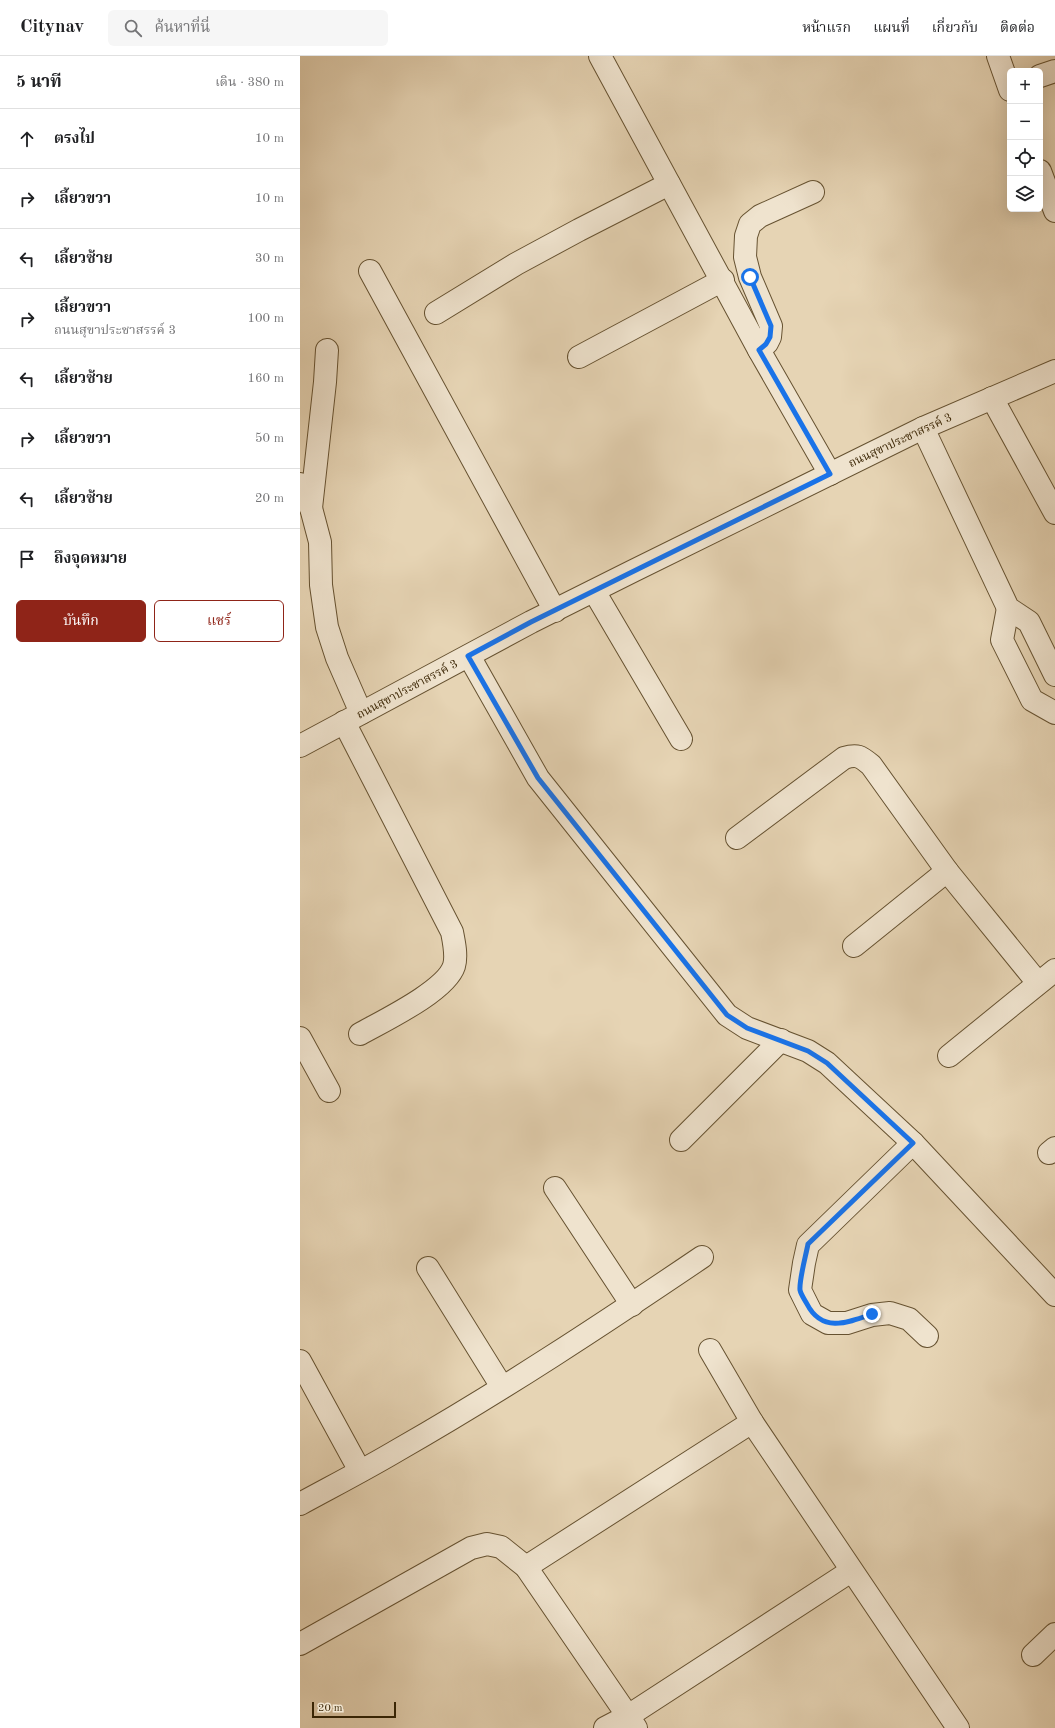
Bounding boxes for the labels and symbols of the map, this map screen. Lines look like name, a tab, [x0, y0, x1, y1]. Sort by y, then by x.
route start	[741, 268, 759, 286]
street label: ถนนสุขาประชาสรรค์ 3	[846, 410, 954, 471]
street label: ถนนสุขาประชาสรรค์ 3	[354, 656, 460, 723]
route end	[863, 1305, 881, 1323]
scale bar	[312, 1700, 396, 1719]

